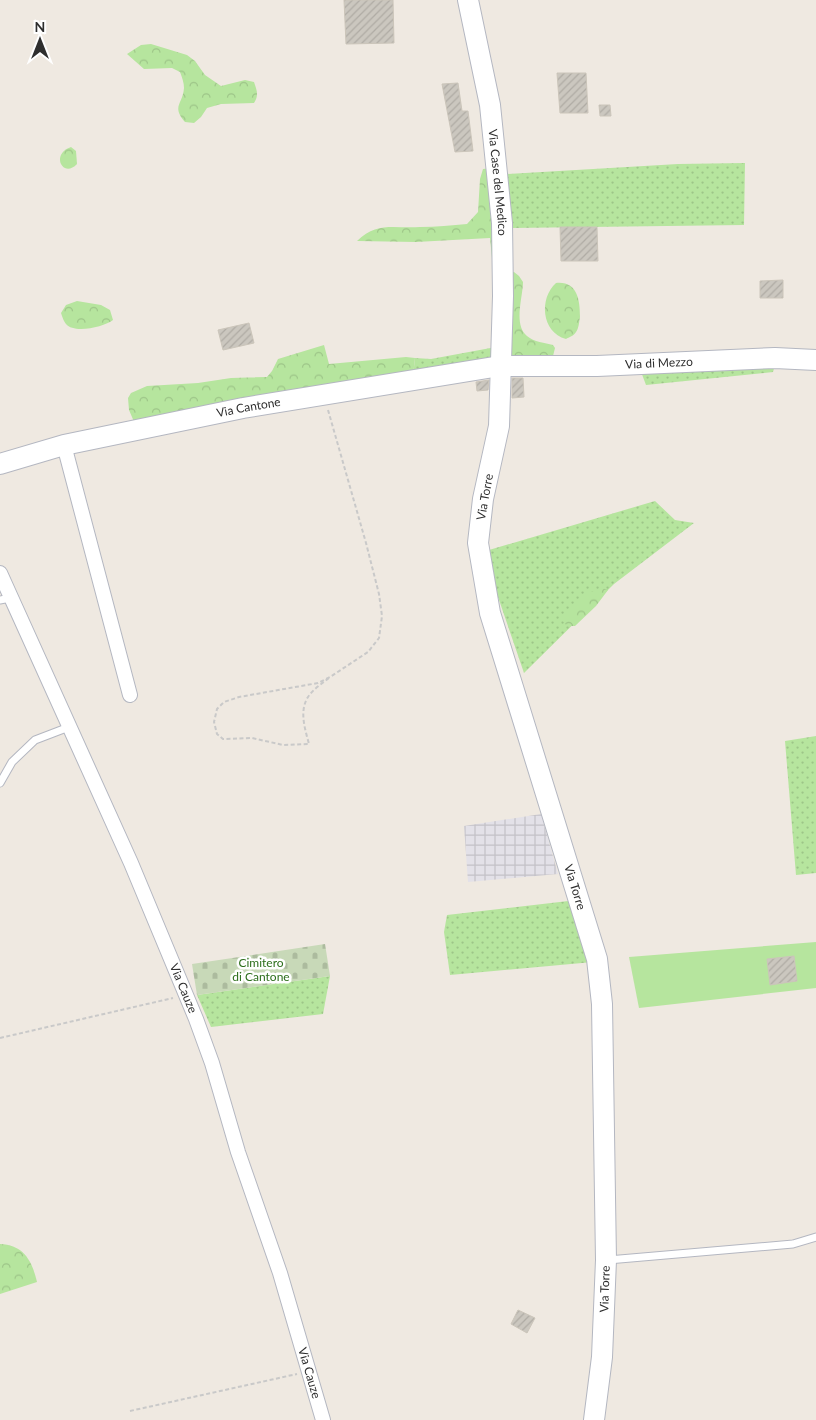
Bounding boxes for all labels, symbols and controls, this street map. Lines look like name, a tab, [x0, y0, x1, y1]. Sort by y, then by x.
north arrow	[15, 15, 65, 65]
text: N	[35, 18, 45, 35]
street label: Via Case del Medico	[485, 128, 510, 236]
street label: Via di Mezzo	[625, 354, 693, 372]
street label: Via Cantone	[215, 394, 282, 420]
street label: Via Torre	[473, 472, 496, 521]
street label: Via Torre	[561, 862, 589, 912]
park label: Cimitero di Cantone	[232, 955, 290, 984]
street label: Via Cauze	[167, 961, 201, 1015]
street label: Via Torre	[596, 1265, 613, 1313]
street label: Via Cauze	[295, 1346, 324, 1400]

